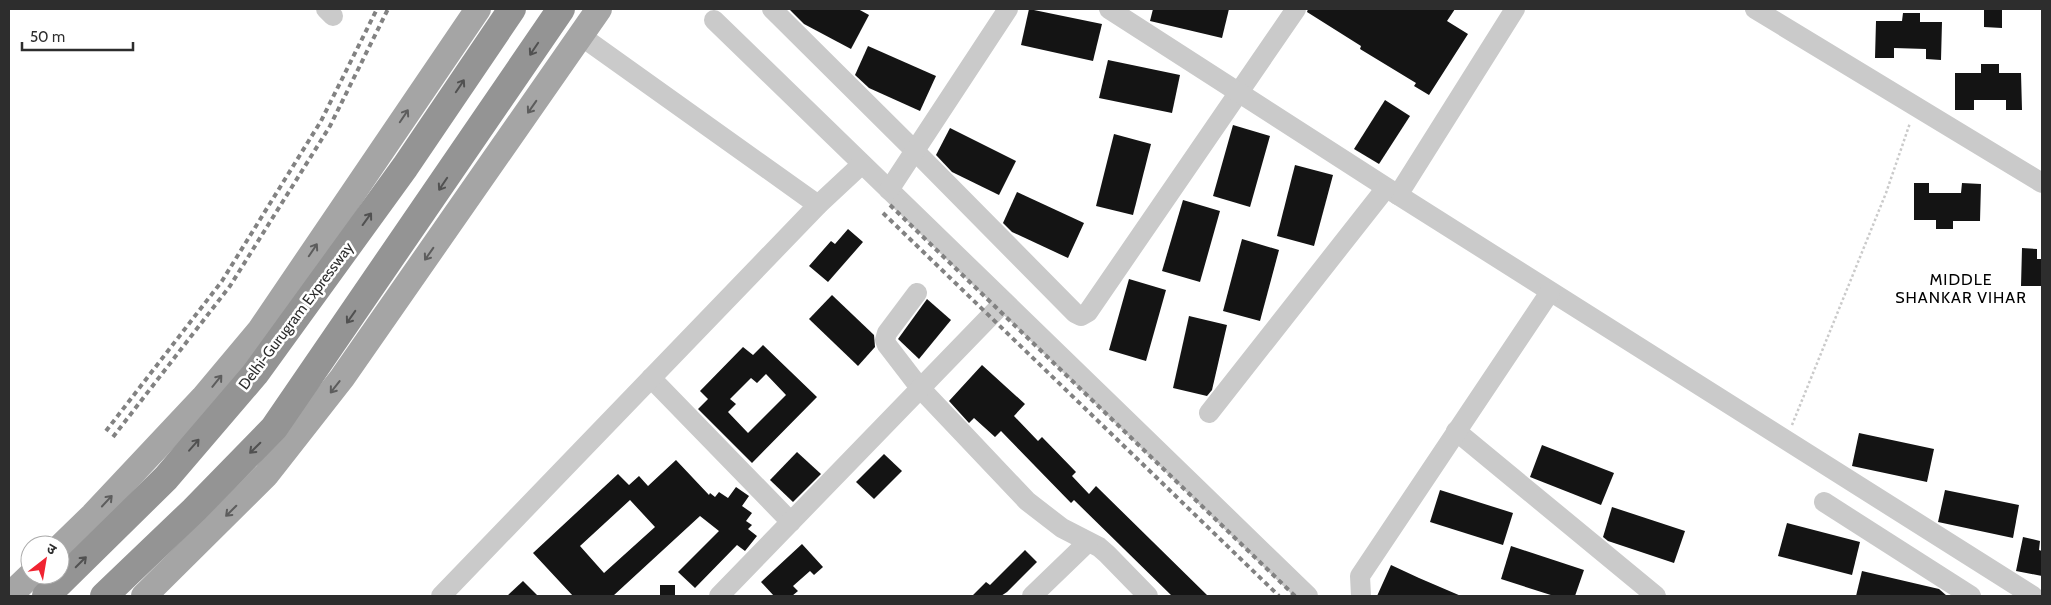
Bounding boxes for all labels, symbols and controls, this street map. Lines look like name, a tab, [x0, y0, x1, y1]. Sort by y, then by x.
scale bar	[22, 20, 134, 52]
text: 50 m	[30, 28, 65, 46]
one-way arrow	[529, 42, 539, 56]
one-way arrow	[454, 79, 465, 93]
one-way arrow	[527, 99, 537, 113]
one-way arrow	[399, 109, 409, 123]
one-way arrow	[438, 176, 448, 190]
one-way arrow	[362, 213, 372, 227]
street label: Delhi-Gurugram Expressway	[235, 238, 358, 393]
one-way arrow	[308, 243, 318, 257]
one-way arrow	[424, 247, 434, 261]
district label: MIDDLE SHANKAR VIHAR	[1895, 270, 2027, 307]
one-way arrow	[346, 310, 356, 324]
one-way arrow	[212, 375, 223, 388]
one-way arrow	[330, 380, 341, 393]
one-way arrow	[188, 439, 200, 452]
one-way arrow	[248, 442, 261, 454]
one-way arrow	[101, 494, 113, 507]
one-way arrow	[224, 505, 237, 517]
north arrow	[20, 535, 70, 585]
text: उ	[44, 539, 61, 559]
one-way arrow	[75, 556, 87, 568]

